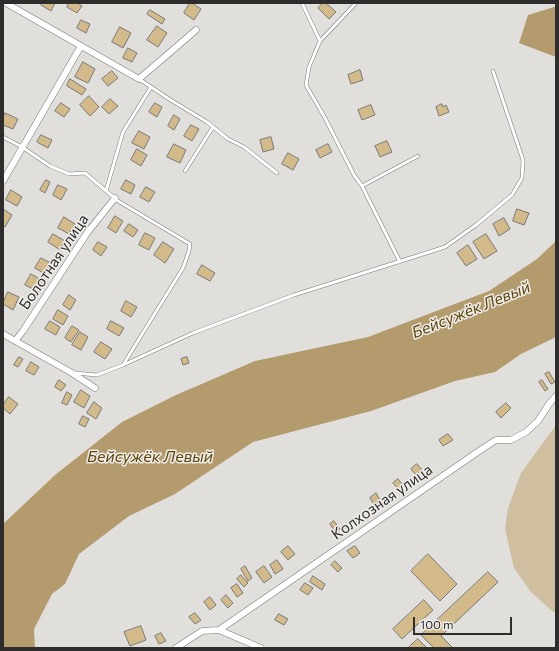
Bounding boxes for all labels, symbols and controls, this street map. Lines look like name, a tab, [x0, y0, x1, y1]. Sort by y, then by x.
street label: Болотная улица	[16, 211, 92, 313]
water label: Бейсужёк Левый	[409, 278, 533, 342]
water label: Бейсужёк Левый	[87, 447, 213, 467]
street label: Колхозная улица	[328, 460, 436, 544]
scale bar	[415, 609, 514, 635]
text: 100 m	[420, 617, 454, 631]

